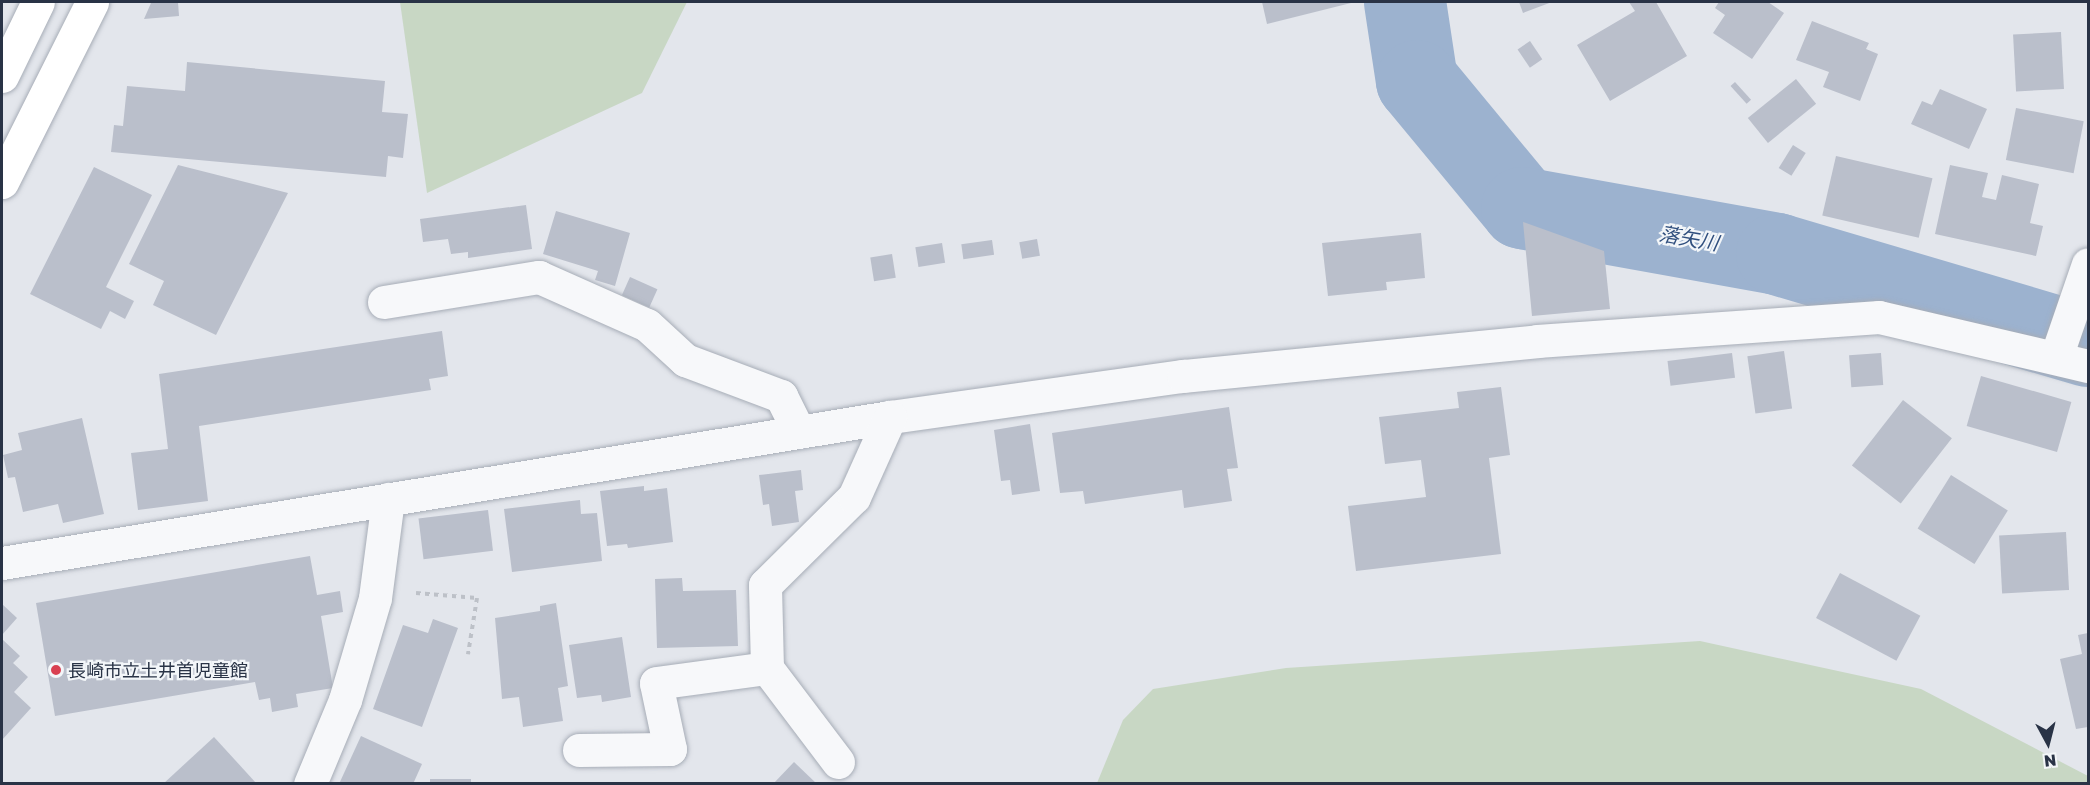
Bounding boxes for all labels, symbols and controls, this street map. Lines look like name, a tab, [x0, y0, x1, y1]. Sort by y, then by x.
water label: 落矢川	[1657, 221, 1721, 255]
place label: 長崎市立土井首児童館	[68, 659, 248, 681]
marker: 長崎市立土井首児童館	[49, 663, 63, 677]
north arrow	[2018, 713, 2078, 773]
text: N	[2043, 750, 2057, 772]

